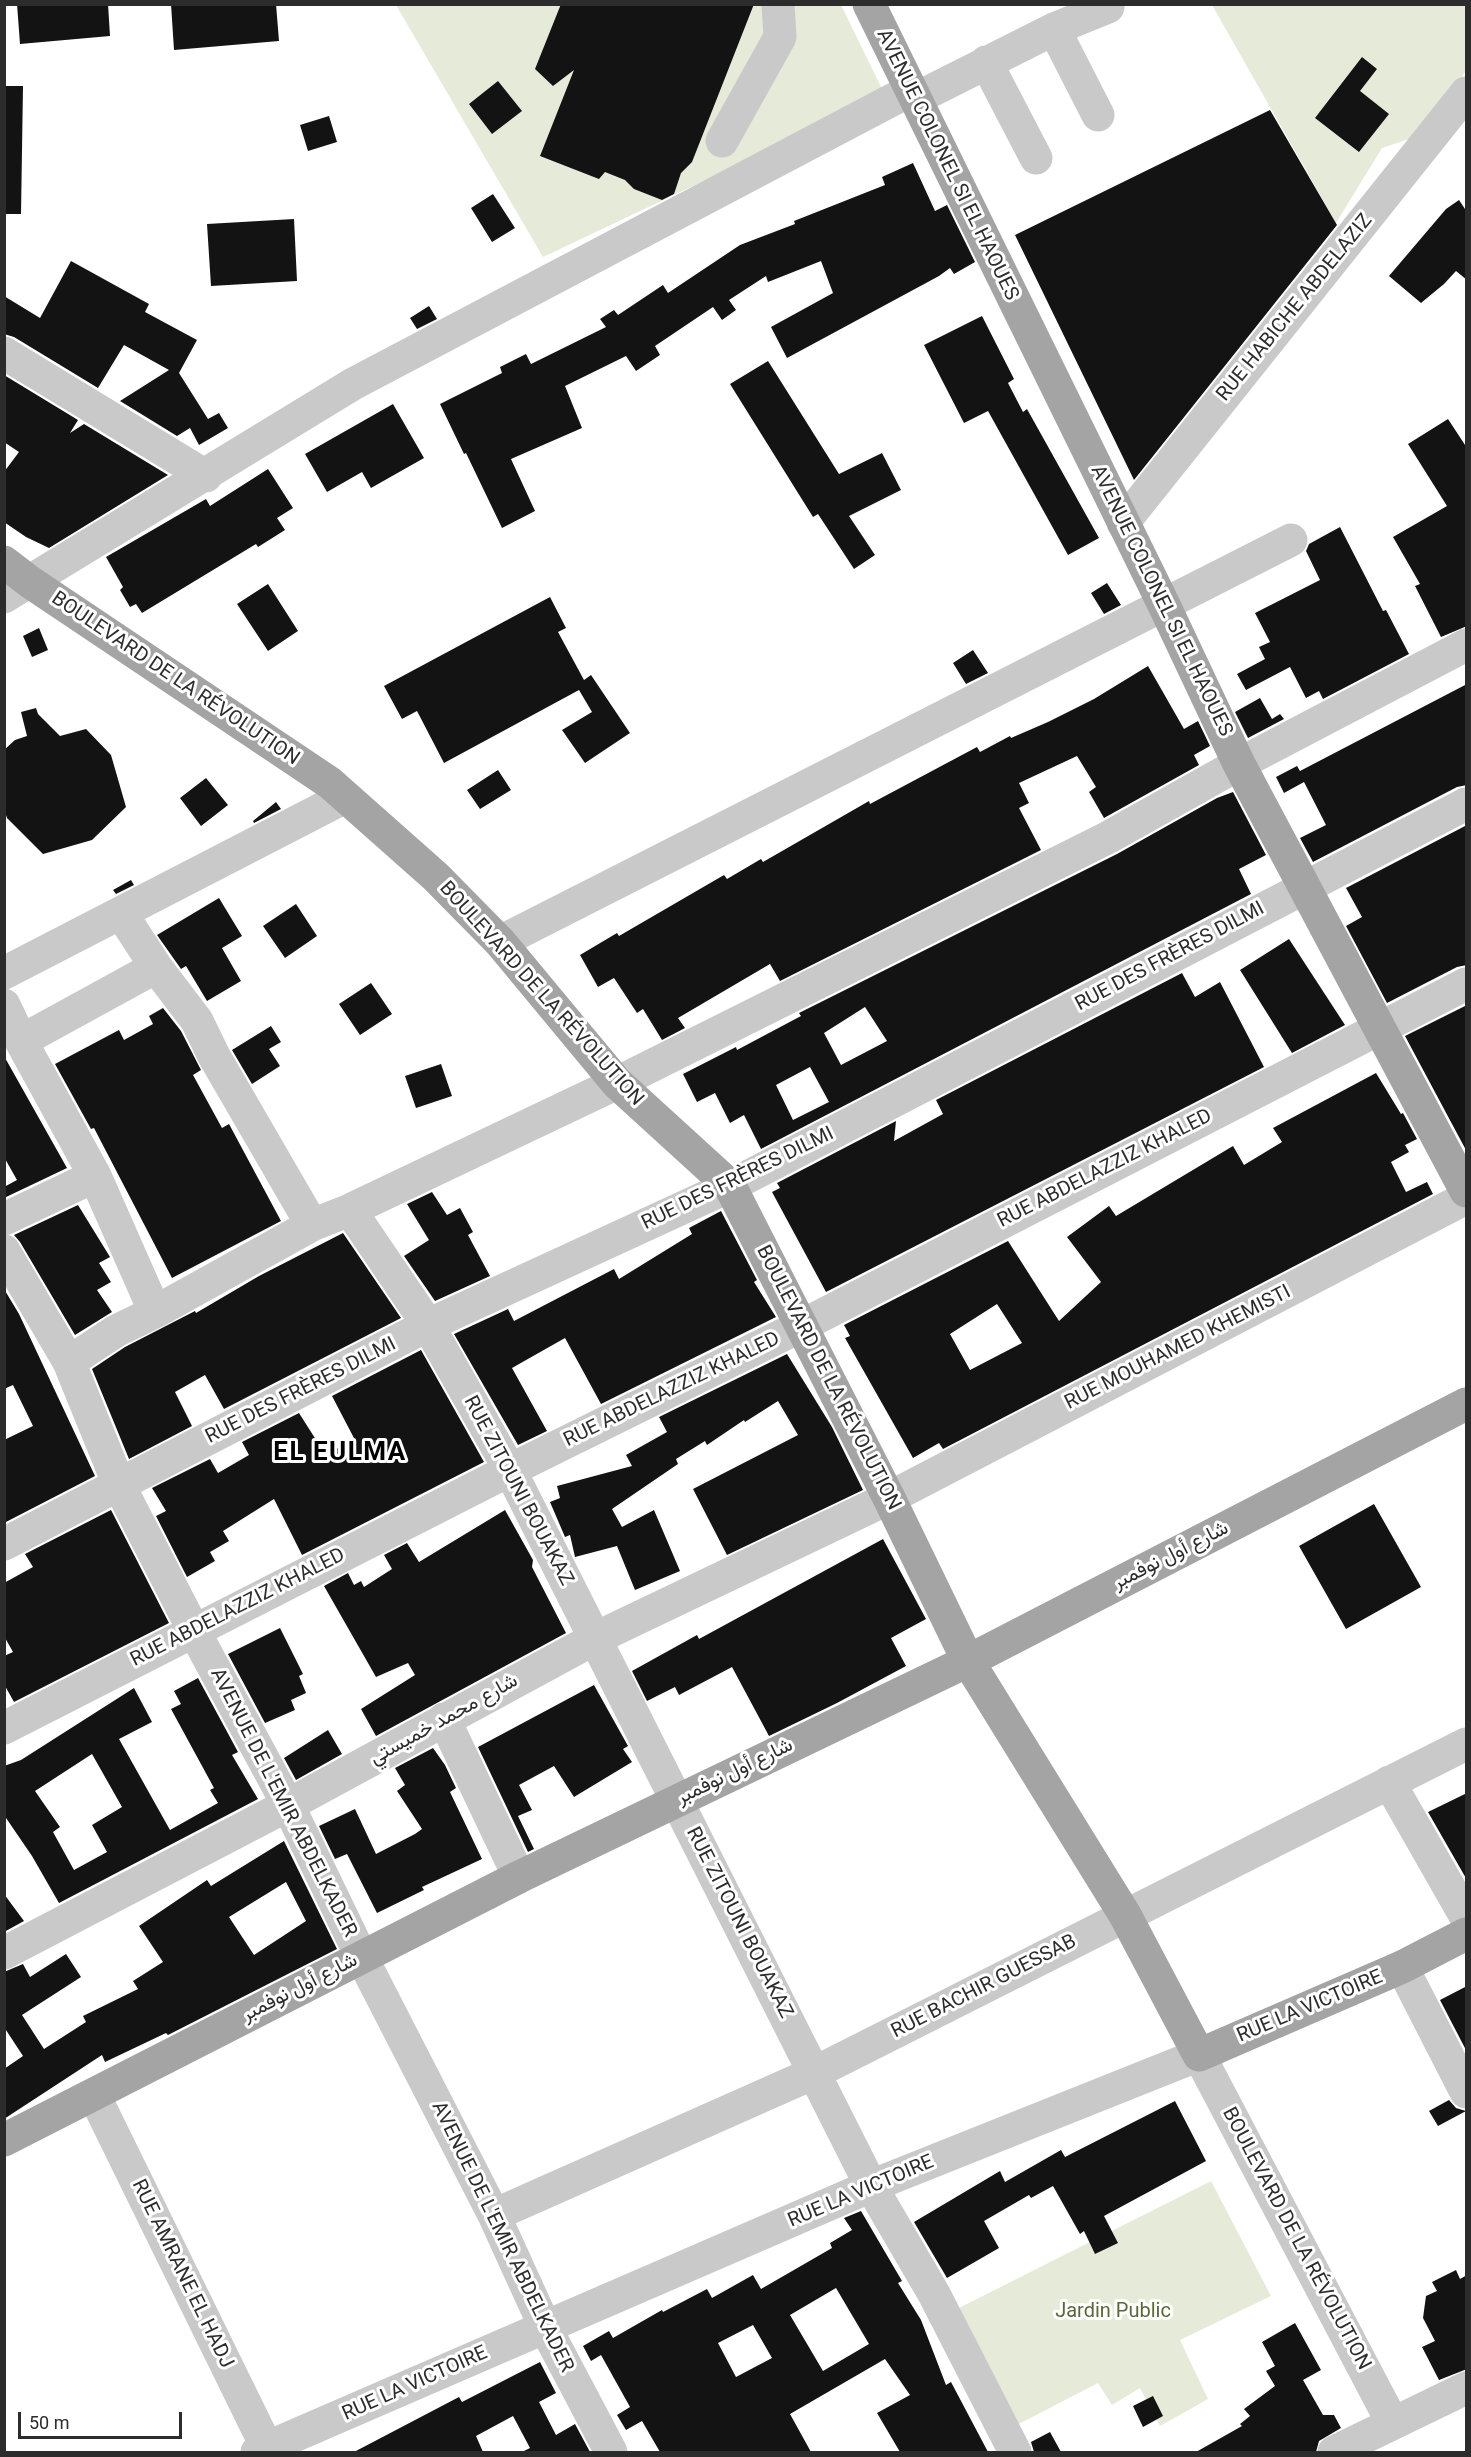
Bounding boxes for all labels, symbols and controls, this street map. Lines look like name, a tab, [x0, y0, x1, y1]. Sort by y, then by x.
street label: AVENUE COLONEL SI EL HAOUES	[871, 26, 1023, 304]
street label: RUE HABICHE ABDELAZIZ	[1212, 210, 1378, 406]
street label: AVENUE COLONEL SI EL HAOUES	[1085, 462, 1237, 740]
street label: BOULEVARD DE LA RÉVOLUTION	[46, 587, 304, 771]
street label: BOULEVARD DE LA RÉVOLUTION	[434, 877, 648, 1111]
street label: RUE DES FRÈRES DILMI	[1071, 897, 1269, 1017]
street label: RUE ABDELAZZIZ KHALED	[994, 1104, 1216, 1234]
street label: RUE DES FRÈRES DILMI	[638, 1122, 838, 1236]
street label: BOULEVARD DE LA RÉVOLUTION	[751, 1242, 905, 1514]
street label: RUE MOUHAMED KHEMISTI	[1061, 1280, 1295, 1416]
street label: RUE ABDELAZZIZ KHALED	[560, 1327, 784, 1453]
street label: RUE DES FRÈRES DILMI	[202, 1333, 400, 1449]
street label: RUE ZITOUNI BOUAKAZ	[458, 1392, 578, 1590]
district label: EL EULMA	[273, 1437, 407, 1469]
street label: شارع أول نوفمبر	[1109, 1517, 1233, 1595]
street label: RUE ABDELAZZIZ KHALED	[127, 1543, 349, 1673]
street label: AVENUE DE L'EMIR ABDELKADER	[205, 1665, 361, 1941]
street label: شارع محمد خميستي	[366, 1669, 522, 1771]
street label: شارع أول نوفمبر	[673, 1734, 797, 1810]
street label: RUE ZITOUNI BOUAKAZ	[680, 1823, 798, 2023]
street label: RUE BACHIR GUESSAB	[888, 1930, 1080, 2044]
street label: شارع أول نوفمبر	[238, 1949, 362, 2027]
street label: RUE LA VICTOIRE	[1233, 1965, 1387, 2049]
street label: AVENUE DE L'EMIR ABDELKADER	[426, 2098, 578, 2376]
street label: BOULEVARD DE LA RÉVOLUTION	[1216, 2104, 1376, 2374]
street label: RUE LA VICTOIRE	[784, 2150, 938, 2234]
street label: RUE AMRANE EL HADJ	[126, 2176, 238, 2372]
park label: Jardin Public	[1055, 2300, 1171, 2324]
street label: RUE LA VICTOIRE	[339, 2341, 491, 2427]
scale bar	[21, 2400, 184, 2438]
text: 50 m	[29, 2412, 69, 2433]

